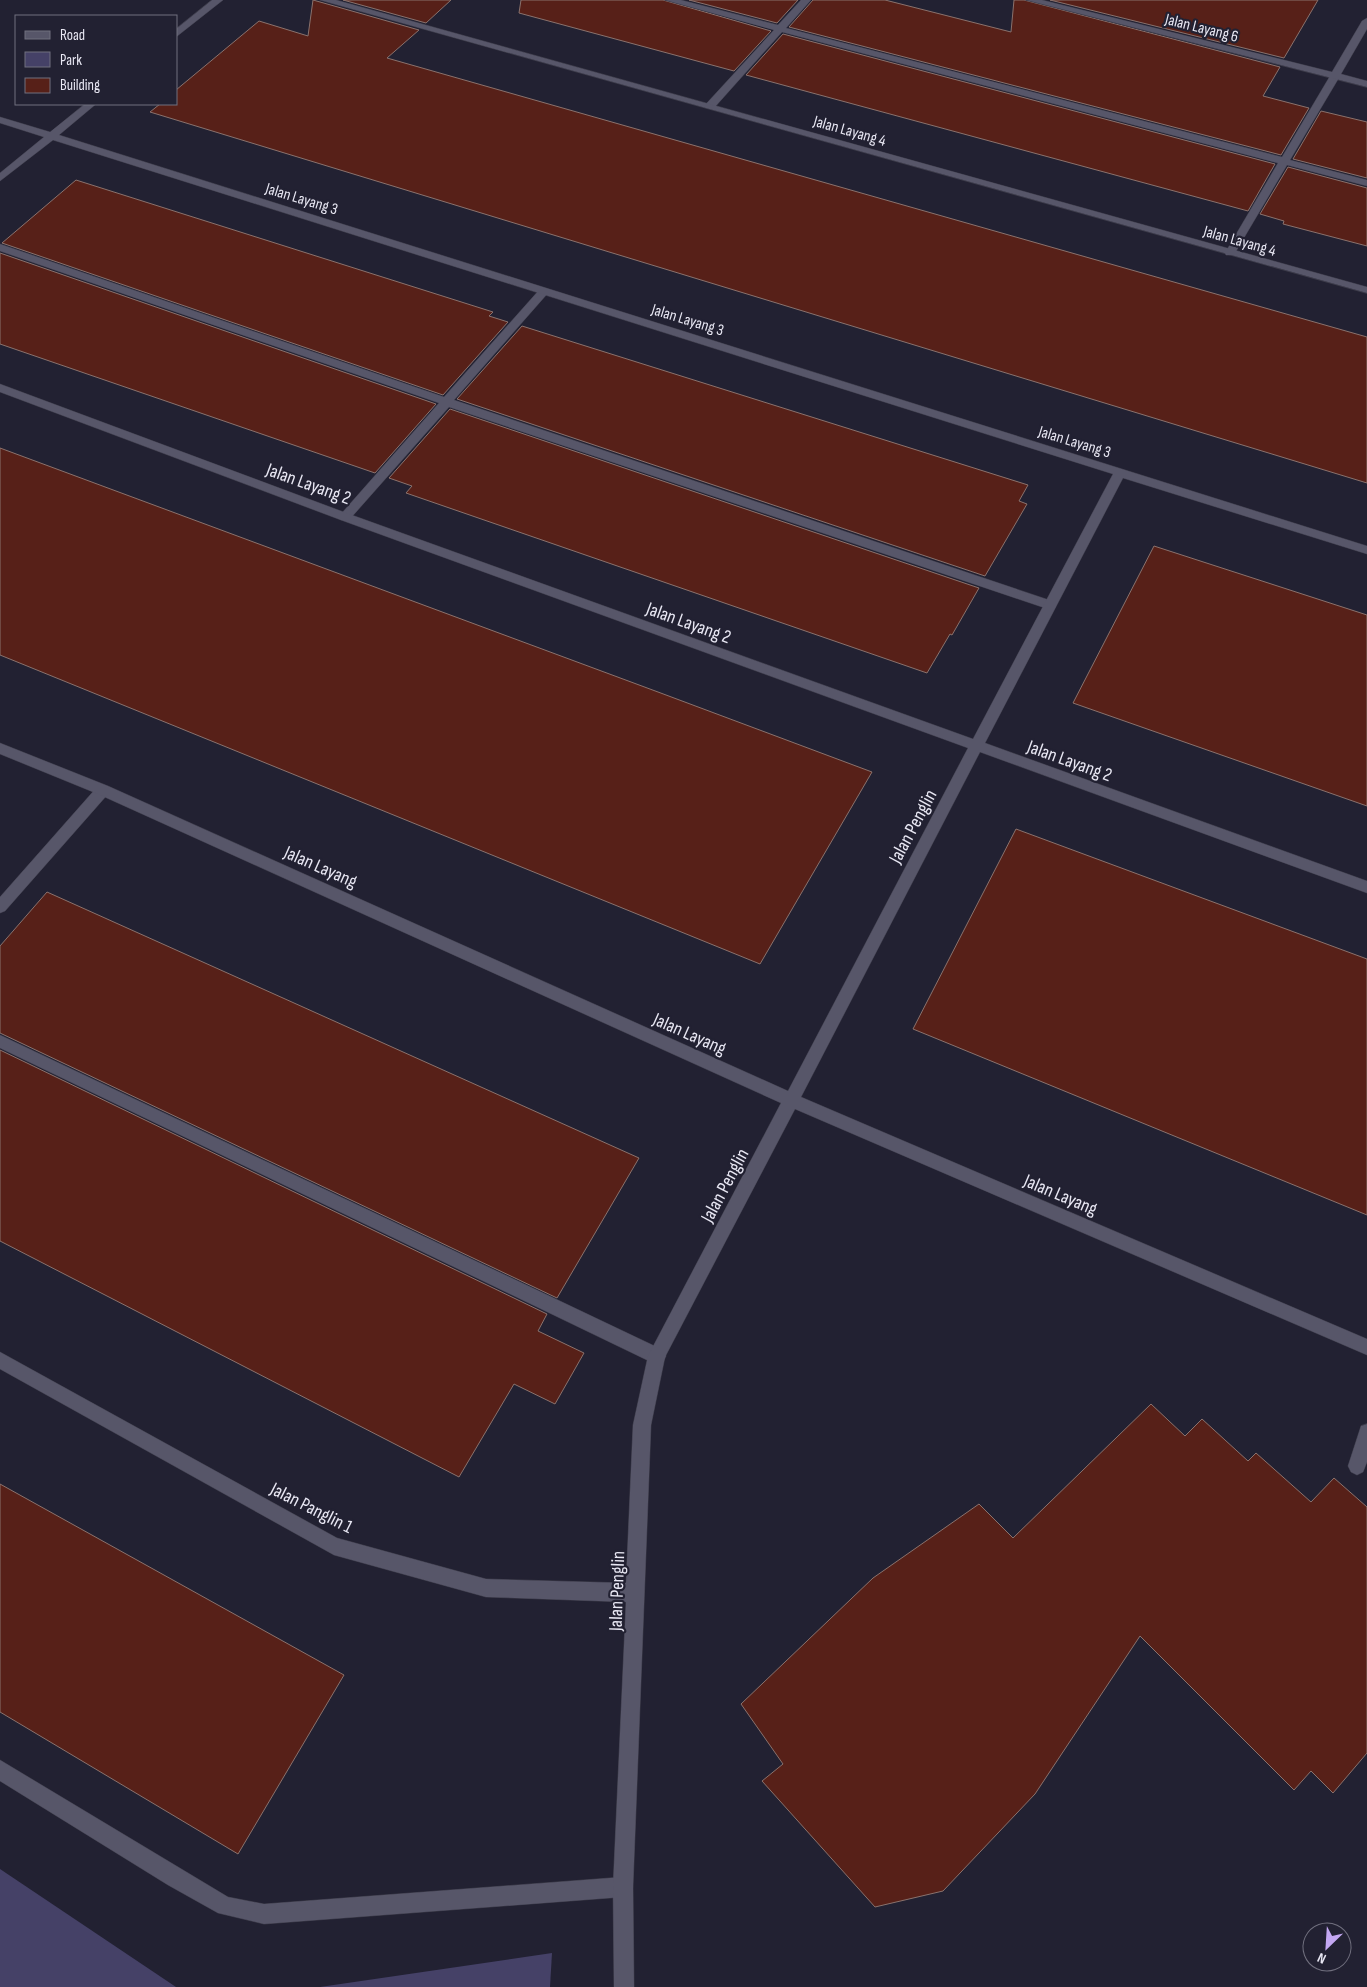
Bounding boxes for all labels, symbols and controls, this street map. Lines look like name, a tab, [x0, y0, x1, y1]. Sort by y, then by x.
street label: Jalan Layang 6	[1162, 10, 1240, 47]
legend	[15, 15, 178, 105]
text: Road	[60, 26, 85, 45]
text: Park	[60, 51, 82, 70]
text: Building	[60, 76, 100, 95]
street label: Jalan Layang 4	[810, 112, 888, 151]
street label: Jalan Layang 3	[262, 179, 340, 219]
street label: Jalan Layang 4	[1200, 222, 1278, 261]
street label: Jalan Layang 3	[648, 300, 726, 340]
street label: Jalan Layang 3	[1035, 422, 1113, 462]
street label: Jalan Layang 2	[262, 458, 354, 510]
street label: Jalan Layang 2	[642, 597, 734, 649]
street label: Jalan Layang 2	[1023, 735, 1115, 787]
street label: Jalan Penglin	[884, 786, 942, 868]
street label: Jalan Layang	[279, 841, 361, 894]
street label: Jalan Layang	[648, 1008, 730, 1061]
street label: Jalan Penglin	[696, 1145, 754, 1227]
street label: Jalan Layang	[1019, 1169, 1101, 1221]
street label: Jalan Panglin 1	[265, 1477, 357, 1539]
street label: Jalan Penglin	[605, 1551, 630, 1633]
north arrow	[1302, 1922, 1352, 1972]
text: N	[1315, 1949, 1329, 1968]

